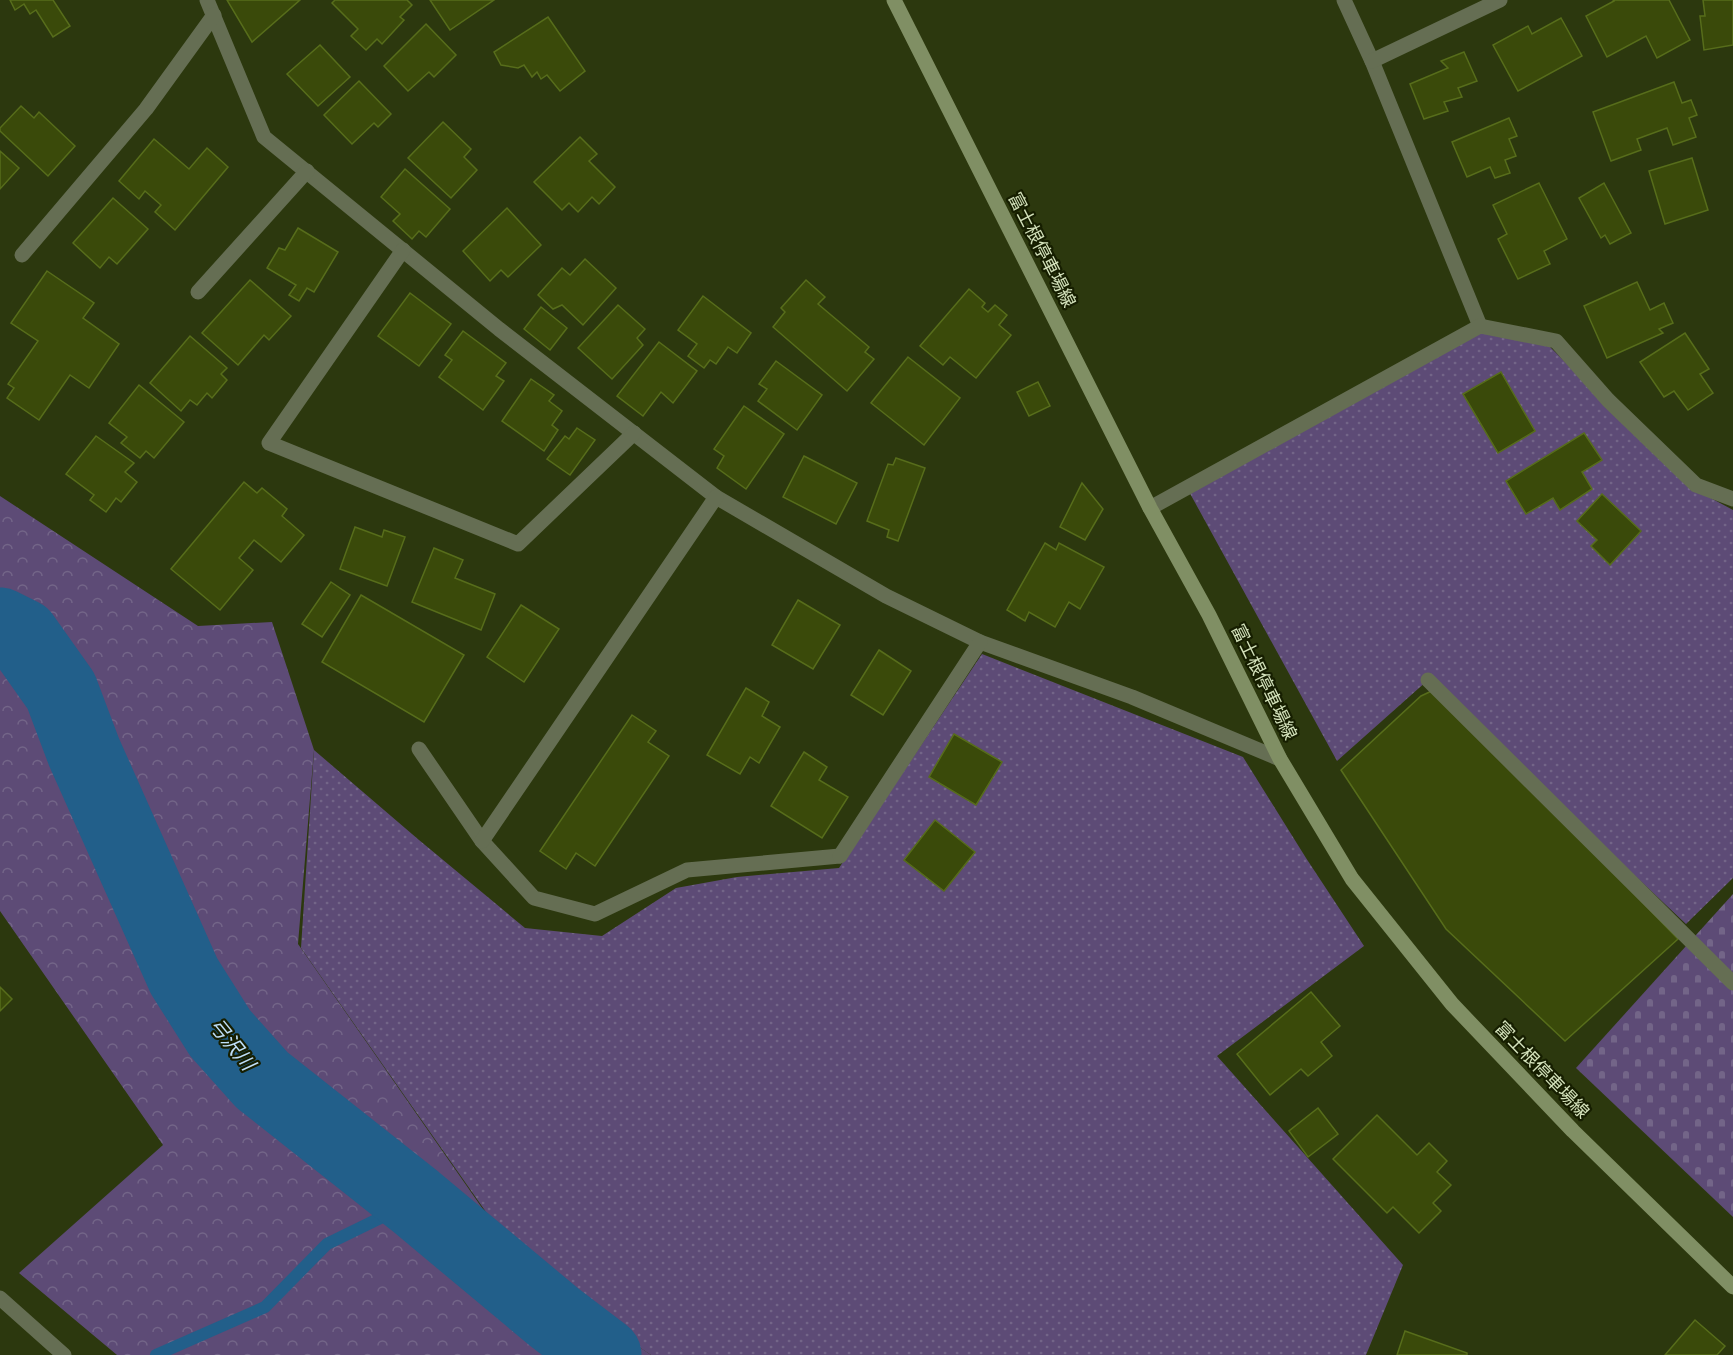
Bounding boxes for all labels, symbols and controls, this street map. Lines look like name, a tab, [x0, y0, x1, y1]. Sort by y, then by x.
street label: 富士根停車場線	[1004, 189, 1080, 311]
street label: 富士根停車場線	[1226, 621, 1302, 743]
water label: 弓沢川	[204, 1013, 261, 1076]
street label: 富士根停車場線	[1490, 1017, 1594, 1123]

